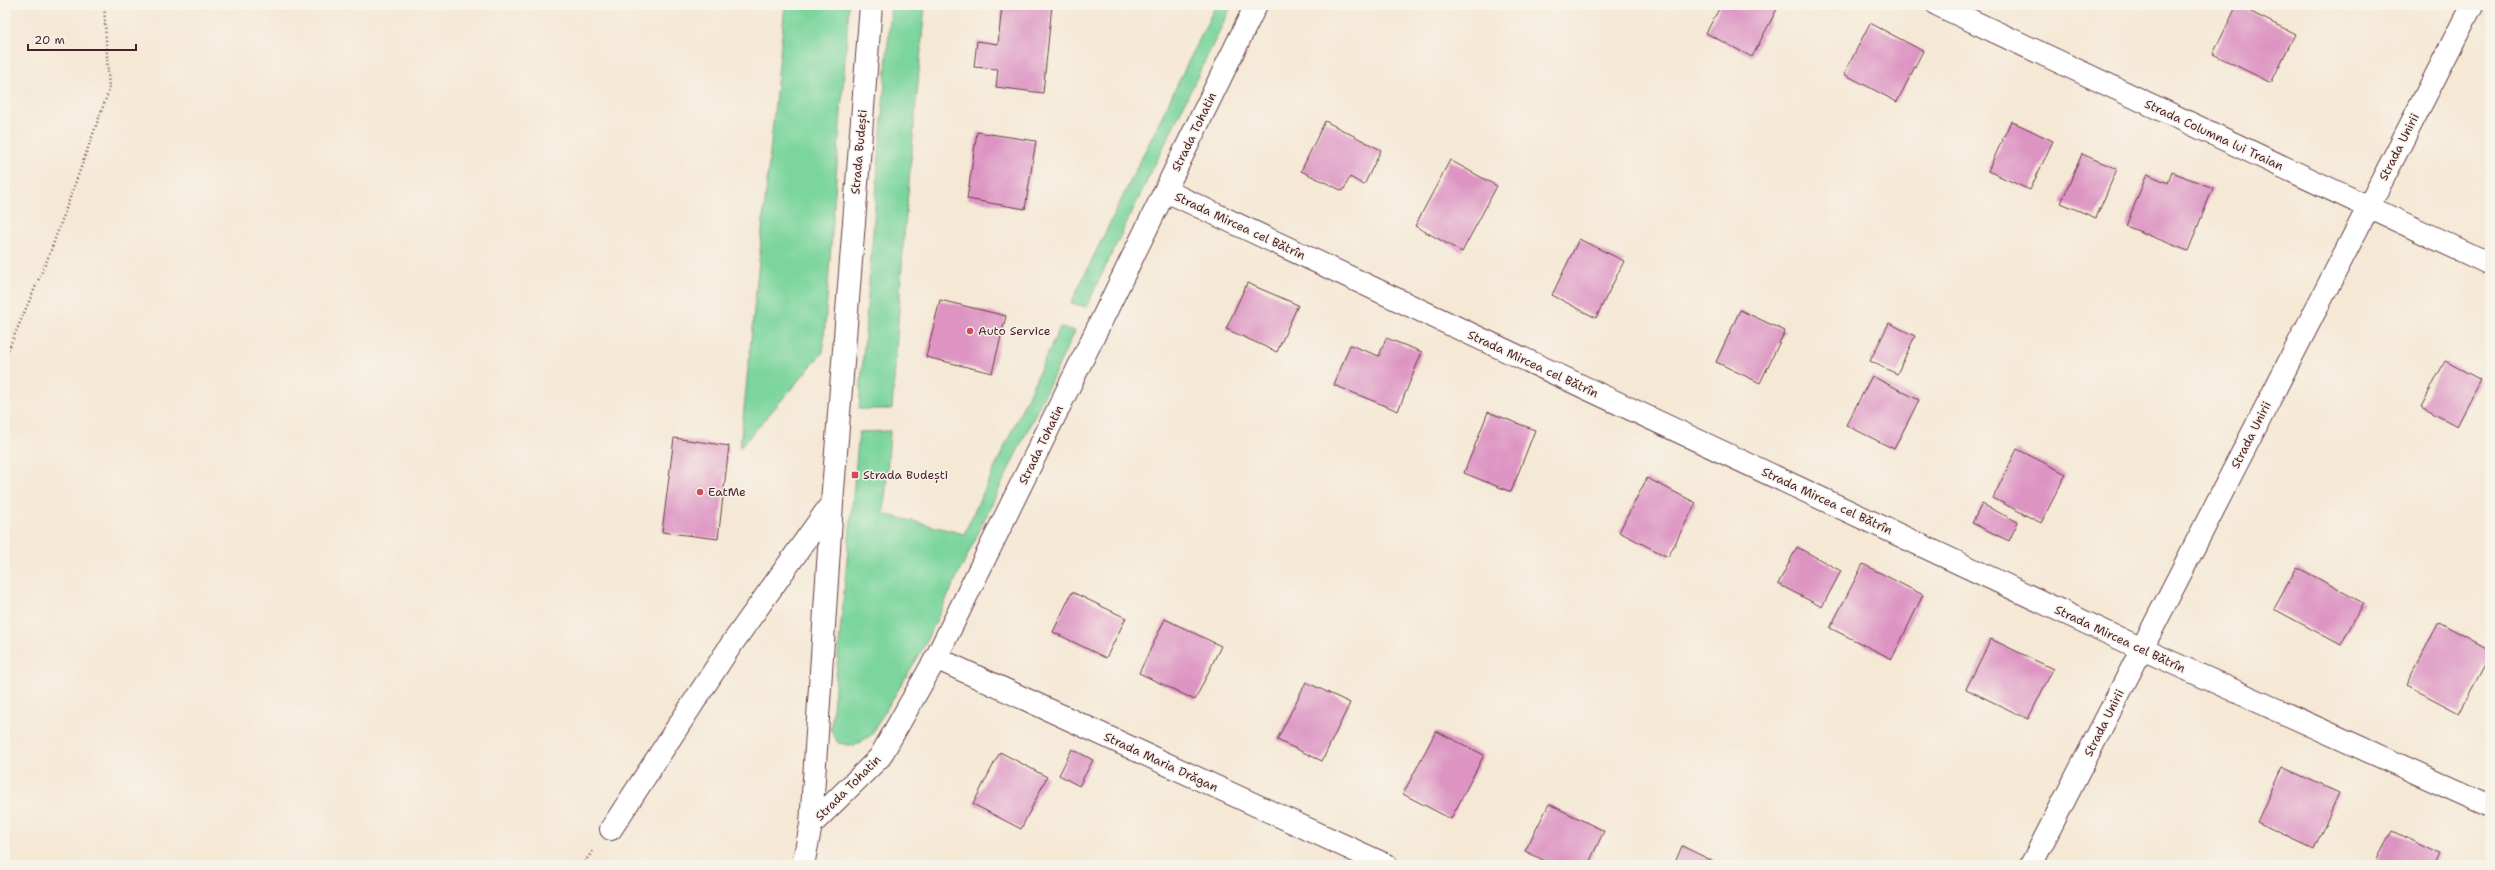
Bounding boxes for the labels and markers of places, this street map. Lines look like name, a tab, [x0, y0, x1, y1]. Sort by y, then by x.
place label: Auto Service	[978, 323, 1051, 339]
marker: Auto Service	[965, 326, 975, 336]
place label: Strada Budești	[863, 467, 948, 483]
marker: Strada Budești	[850, 470, 860, 480]
place label: EatMe	[708, 484, 746, 500]
marker: EatMe	[695, 487, 705, 497]

